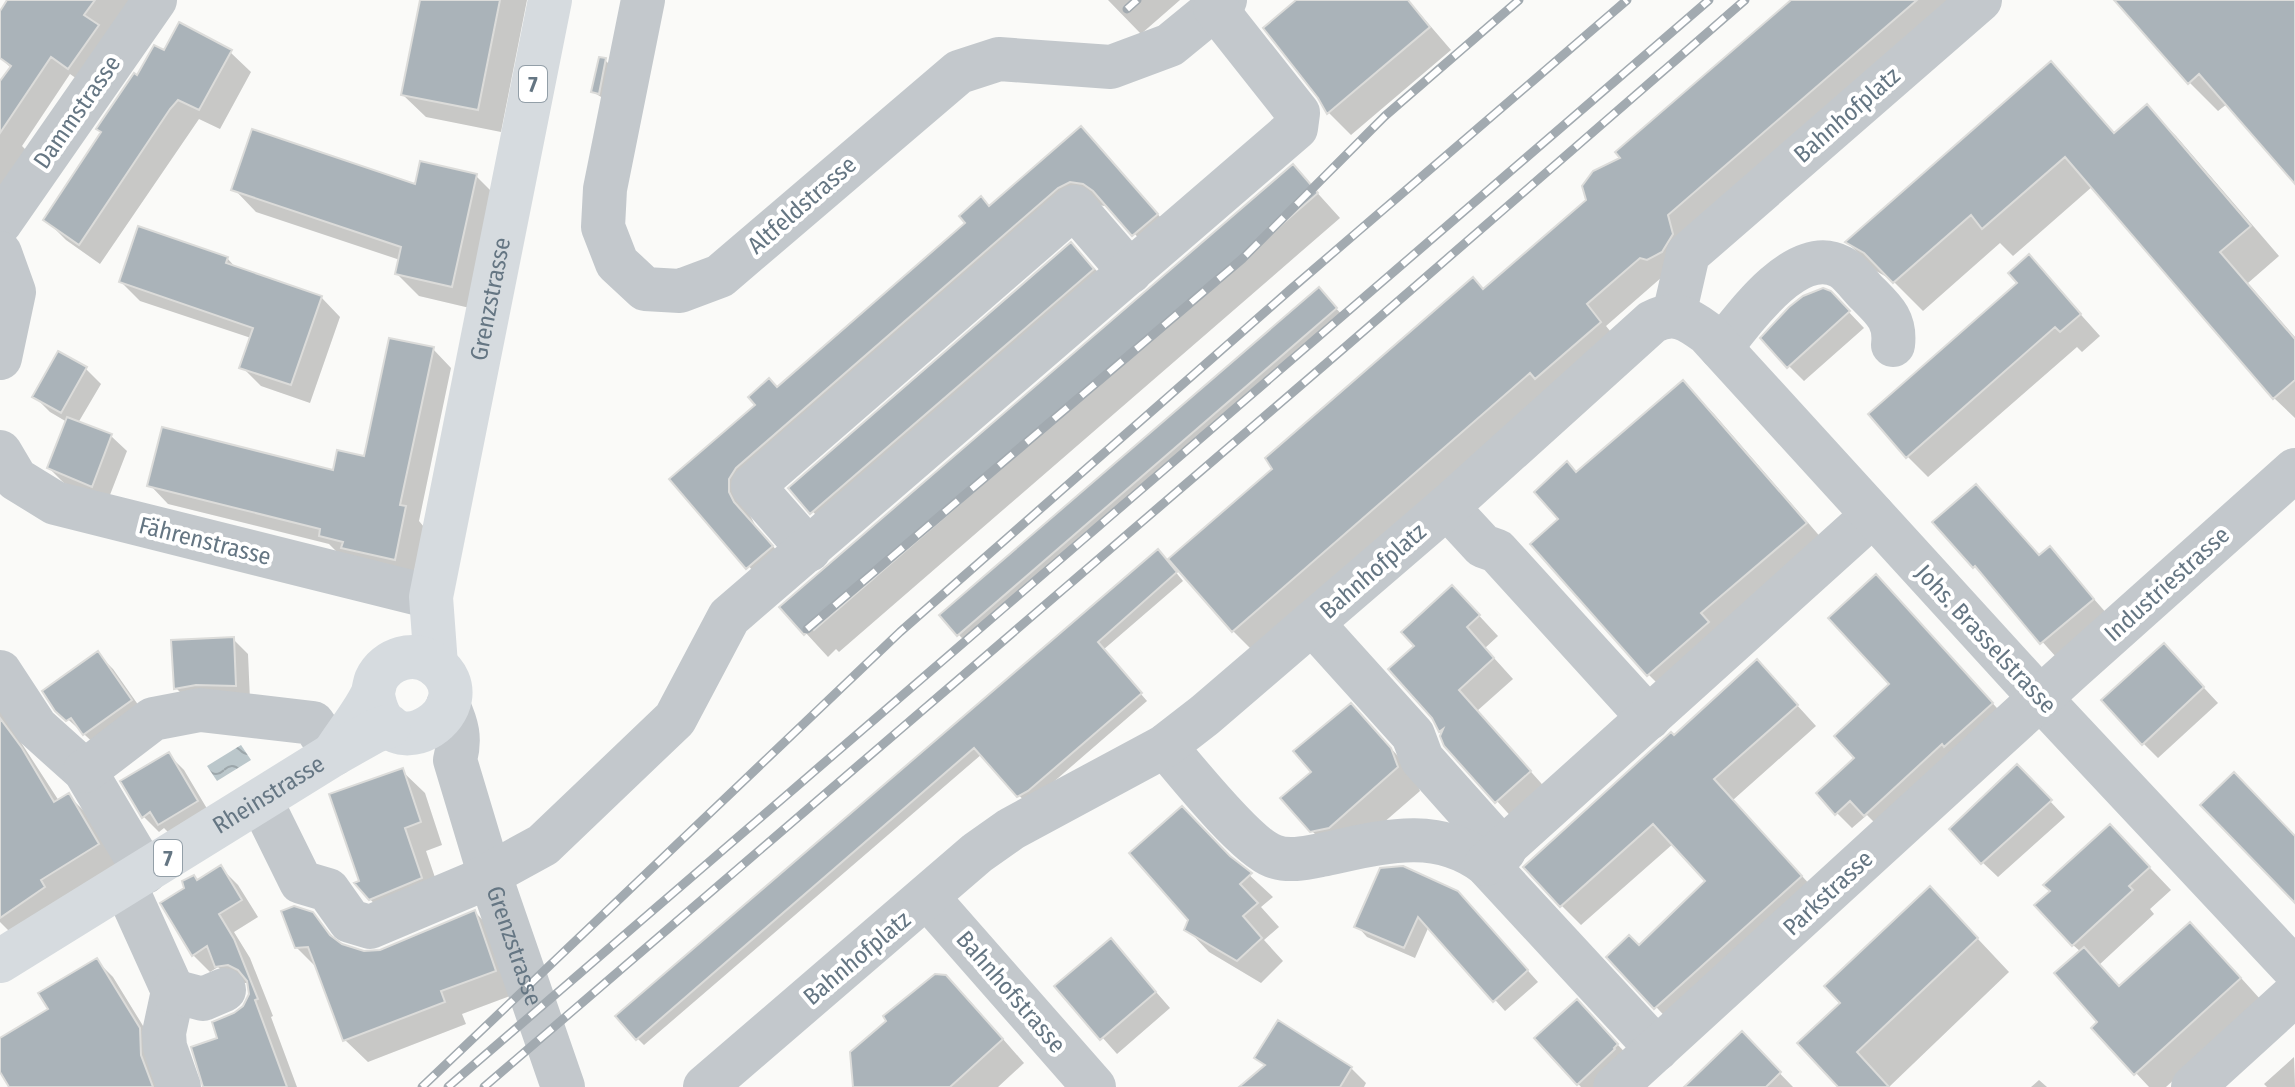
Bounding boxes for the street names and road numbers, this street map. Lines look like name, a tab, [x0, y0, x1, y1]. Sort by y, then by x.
street label: Dammstrasse	[28, 50, 126, 174]
street label: Bahnhofplatz	[1788, 62, 1906, 168]
road number: 7	[519, 66, 547, 102]
street label: Altfeldstrasse	[742, 150, 862, 260]
street label: Grenzstrasse	[464, 235, 516, 363]
street label: Fährenstrasse	[136, 511, 274, 571]
street label: Bahnhofplatz	[1314, 518, 1432, 624]
street label: Industriestrasse	[2099, 521, 2235, 647]
street label: Johs. Brasselstrasse	[1910, 559, 2062, 719]
street label: Rheinstrasse	[208, 749, 329, 840]
road number: 7	[154, 840, 182, 876]
street label: Parkstrasse	[1778, 845, 1878, 941]
street label: Grenzstrasse	[481, 882, 548, 1009]
street label: Bahnhofplatz	[798, 905, 916, 1011]
street label: Bahnhofstrasse	[951, 925, 1071, 1059]

